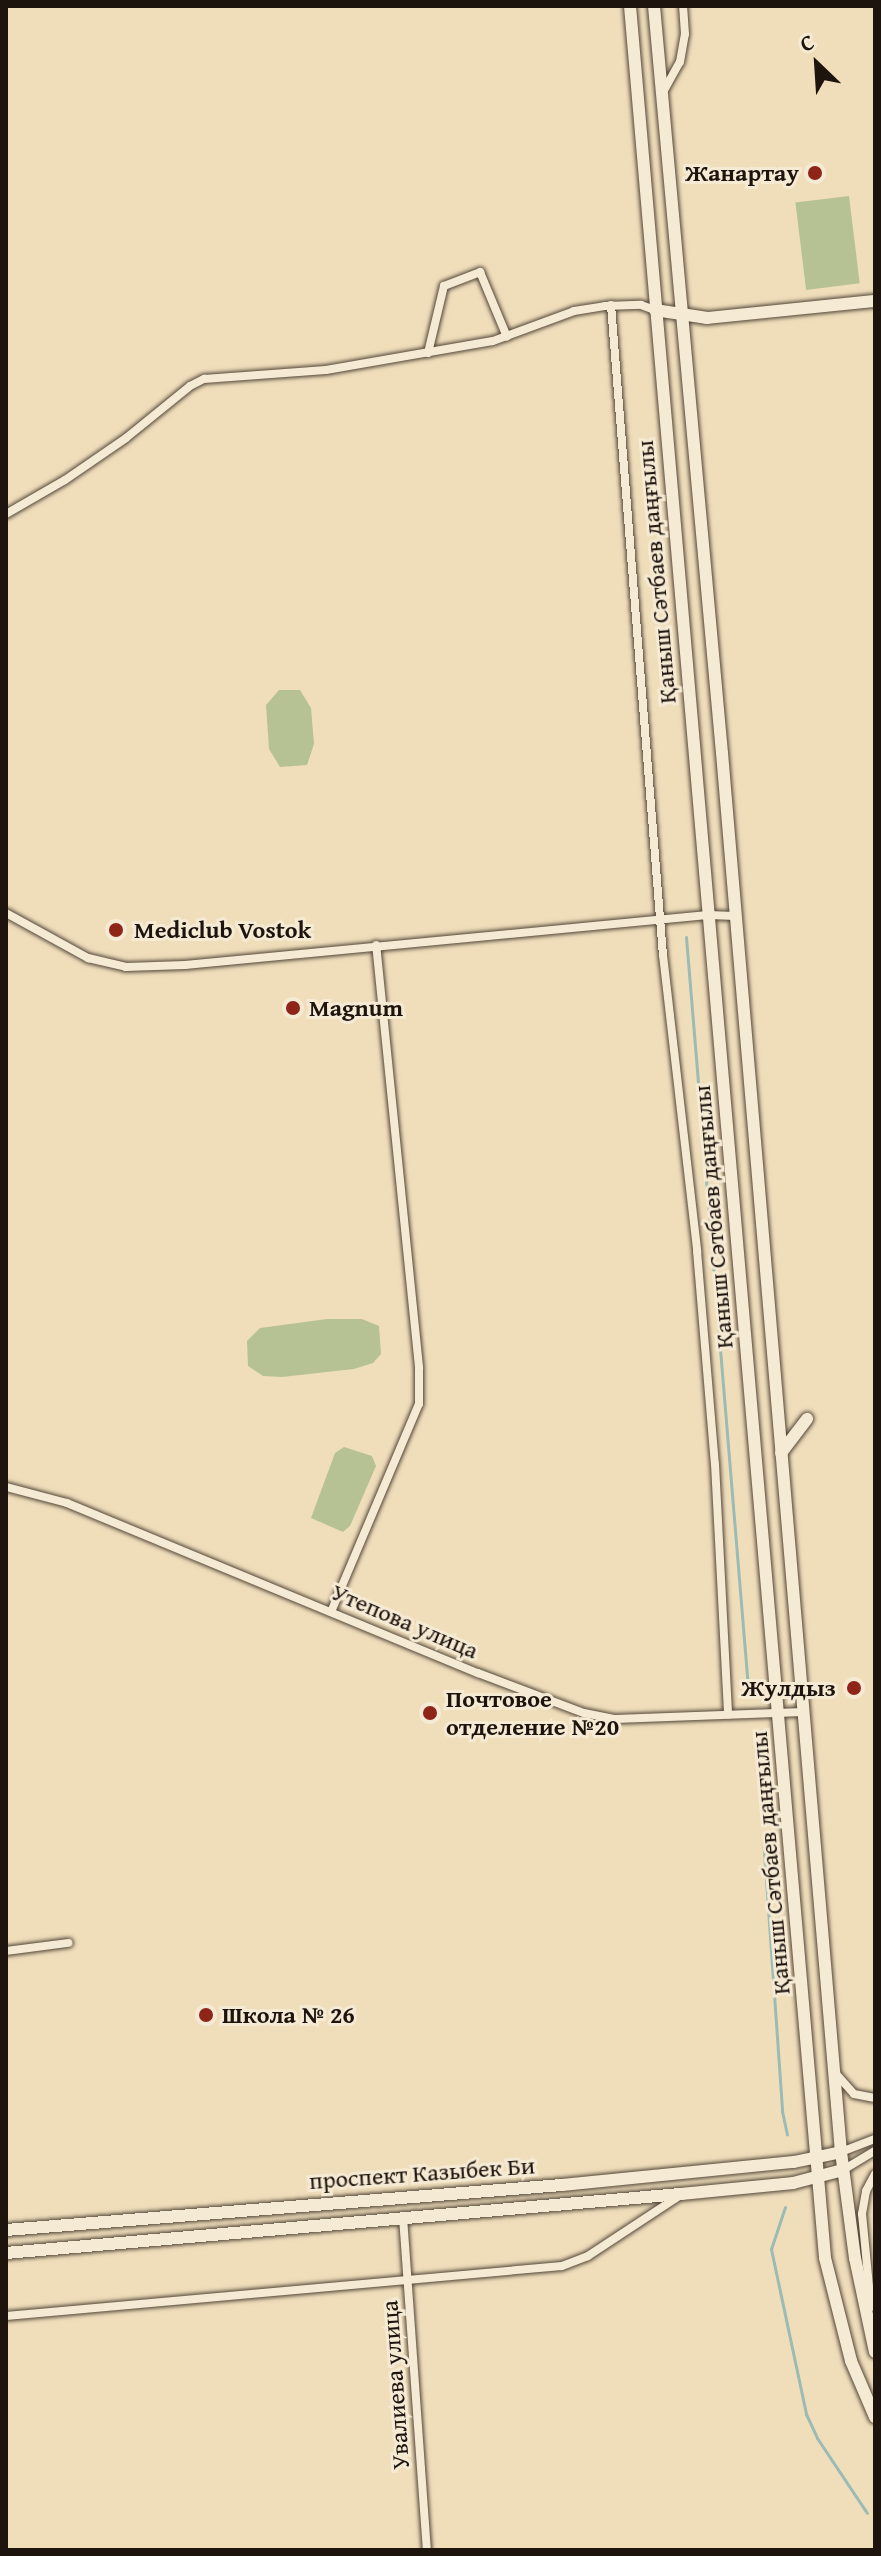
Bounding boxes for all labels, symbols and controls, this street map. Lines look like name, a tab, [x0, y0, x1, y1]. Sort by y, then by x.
north arrow	[777, 24, 857, 104]
text: С	[794, 25, 819, 59]
place label: Жанартау	[685, 159, 799, 187]
marker: Жанартау	[806, 164, 824, 182]
street label: Қаныш Сәтбаев даңғылы	[630, 439, 682, 705]
place label: Mediclub Vostok	[134, 916, 311, 944]
marker: Mediclub Vostok	[105, 919, 127, 941]
place label: Magnum	[309, 994, 403, 1022]
marker: Magnum	[284, 999, 302, 1017]
street label: Қаныш Сәтбаев даңғылы	[687, 1084, 739, 1350]
street label: Утепова улица	[327, 1577, 483, 1665]
place label: Жулдыз	[741, 1674, 836, 1702]
marker: Жулдыз	[843, 1677, 865, 1699]
place label: Почтовое отделение №20	[446, 1685, 619, 1741]
marker: Почтовое отделение №20	[421, 1704, 439, 1722]
street label: Қаныш Сәтбаев даңғылы	[744, 1730, 796, 1996]
place label: Школа № 26	[222, 2001, 355, 2029]
marker: Школа № 26	[197, 2006, 215, 2024]
street label: проспект Казыбек Би	[308, 2151, 536, 2195]
street label: Увалиева улица	[375, 2299, 415, 2471]

